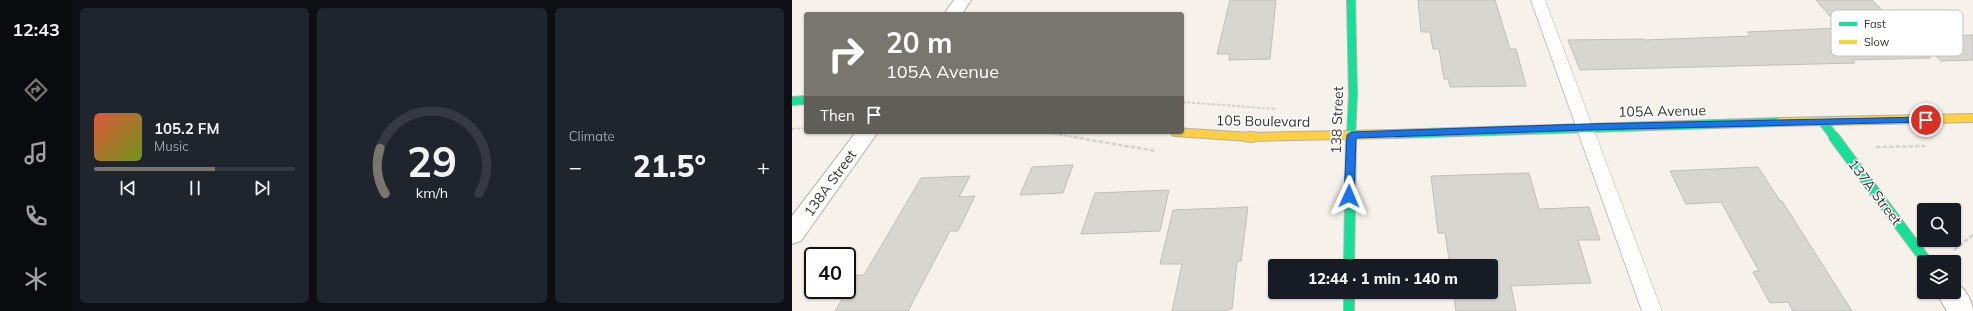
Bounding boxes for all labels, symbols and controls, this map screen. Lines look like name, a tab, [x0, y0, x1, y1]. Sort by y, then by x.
legend	[1831, 10, 1963, 56]
text: Fast	[1864, 17, 1886, 31]
text: 12:43	[12, 18, 60, 41]
text: 20 m	[886, 25, 952, 60]
icon: right	[820, 28, 872, 80]
text: Slow	[1864, 35, 1890, 49]
text: 105A Avenue	[886, 60, 999, 83]
icon: directions	[22, 76, 50, 104]
street label: 138 Street	[1327, 86, 1347, 154]
street label: 105A Avenue	[1618, 101, 1706, 121]
pin	[1909, 103, 1943, 137]
icon: arrive	[863, 104, 885, 126]
text: Then	[820, 106, 855, 125]
icon: arrive	[1915, 109, 1937, 131]
street label: 105 Boulevard	[1216, 111, 1310, 131]
text: 105.2 FM	[154, 119, 219, 138]
text: Climate	[569, 128, 615, 144]
text: 29	[407, 134, 457, 186]
text: Music	[154, 138, 189, 154]
icon: music	[22, 139, 50, 167]
street label: 138A Street	[800, 146, 860, 220]
text: 21.5°	[633, 147, 706, 185]
text: −	[569, 153, 582, 181]
text: +	[757, 153, 770, 181]
street label: 137A Street	[1844, 155, 1906, 229]
position arrow	[1328, 175, 1370, 217]
icon: previous	[117, 177, 139, 199]
icon: pause	[184, 177, 206, 199]
icon: next	[251, 177, 273, 199]
text: km/h	[416, 183, 448, 201]
icon: phone	[22, 202, 50, 230]
map controls	[1917, 203, 1961, 299]
button: search	[1917, 203, 1961, 247]
speed limit sign: 40	[804, 247, 856, 299]
button: layers	[1917, 255, 1961, 299]
icon: climate	[22, 265, 50, 293]
text: 12:44 · 1 min · 140 m	[1308, 269, 1458, 288]

